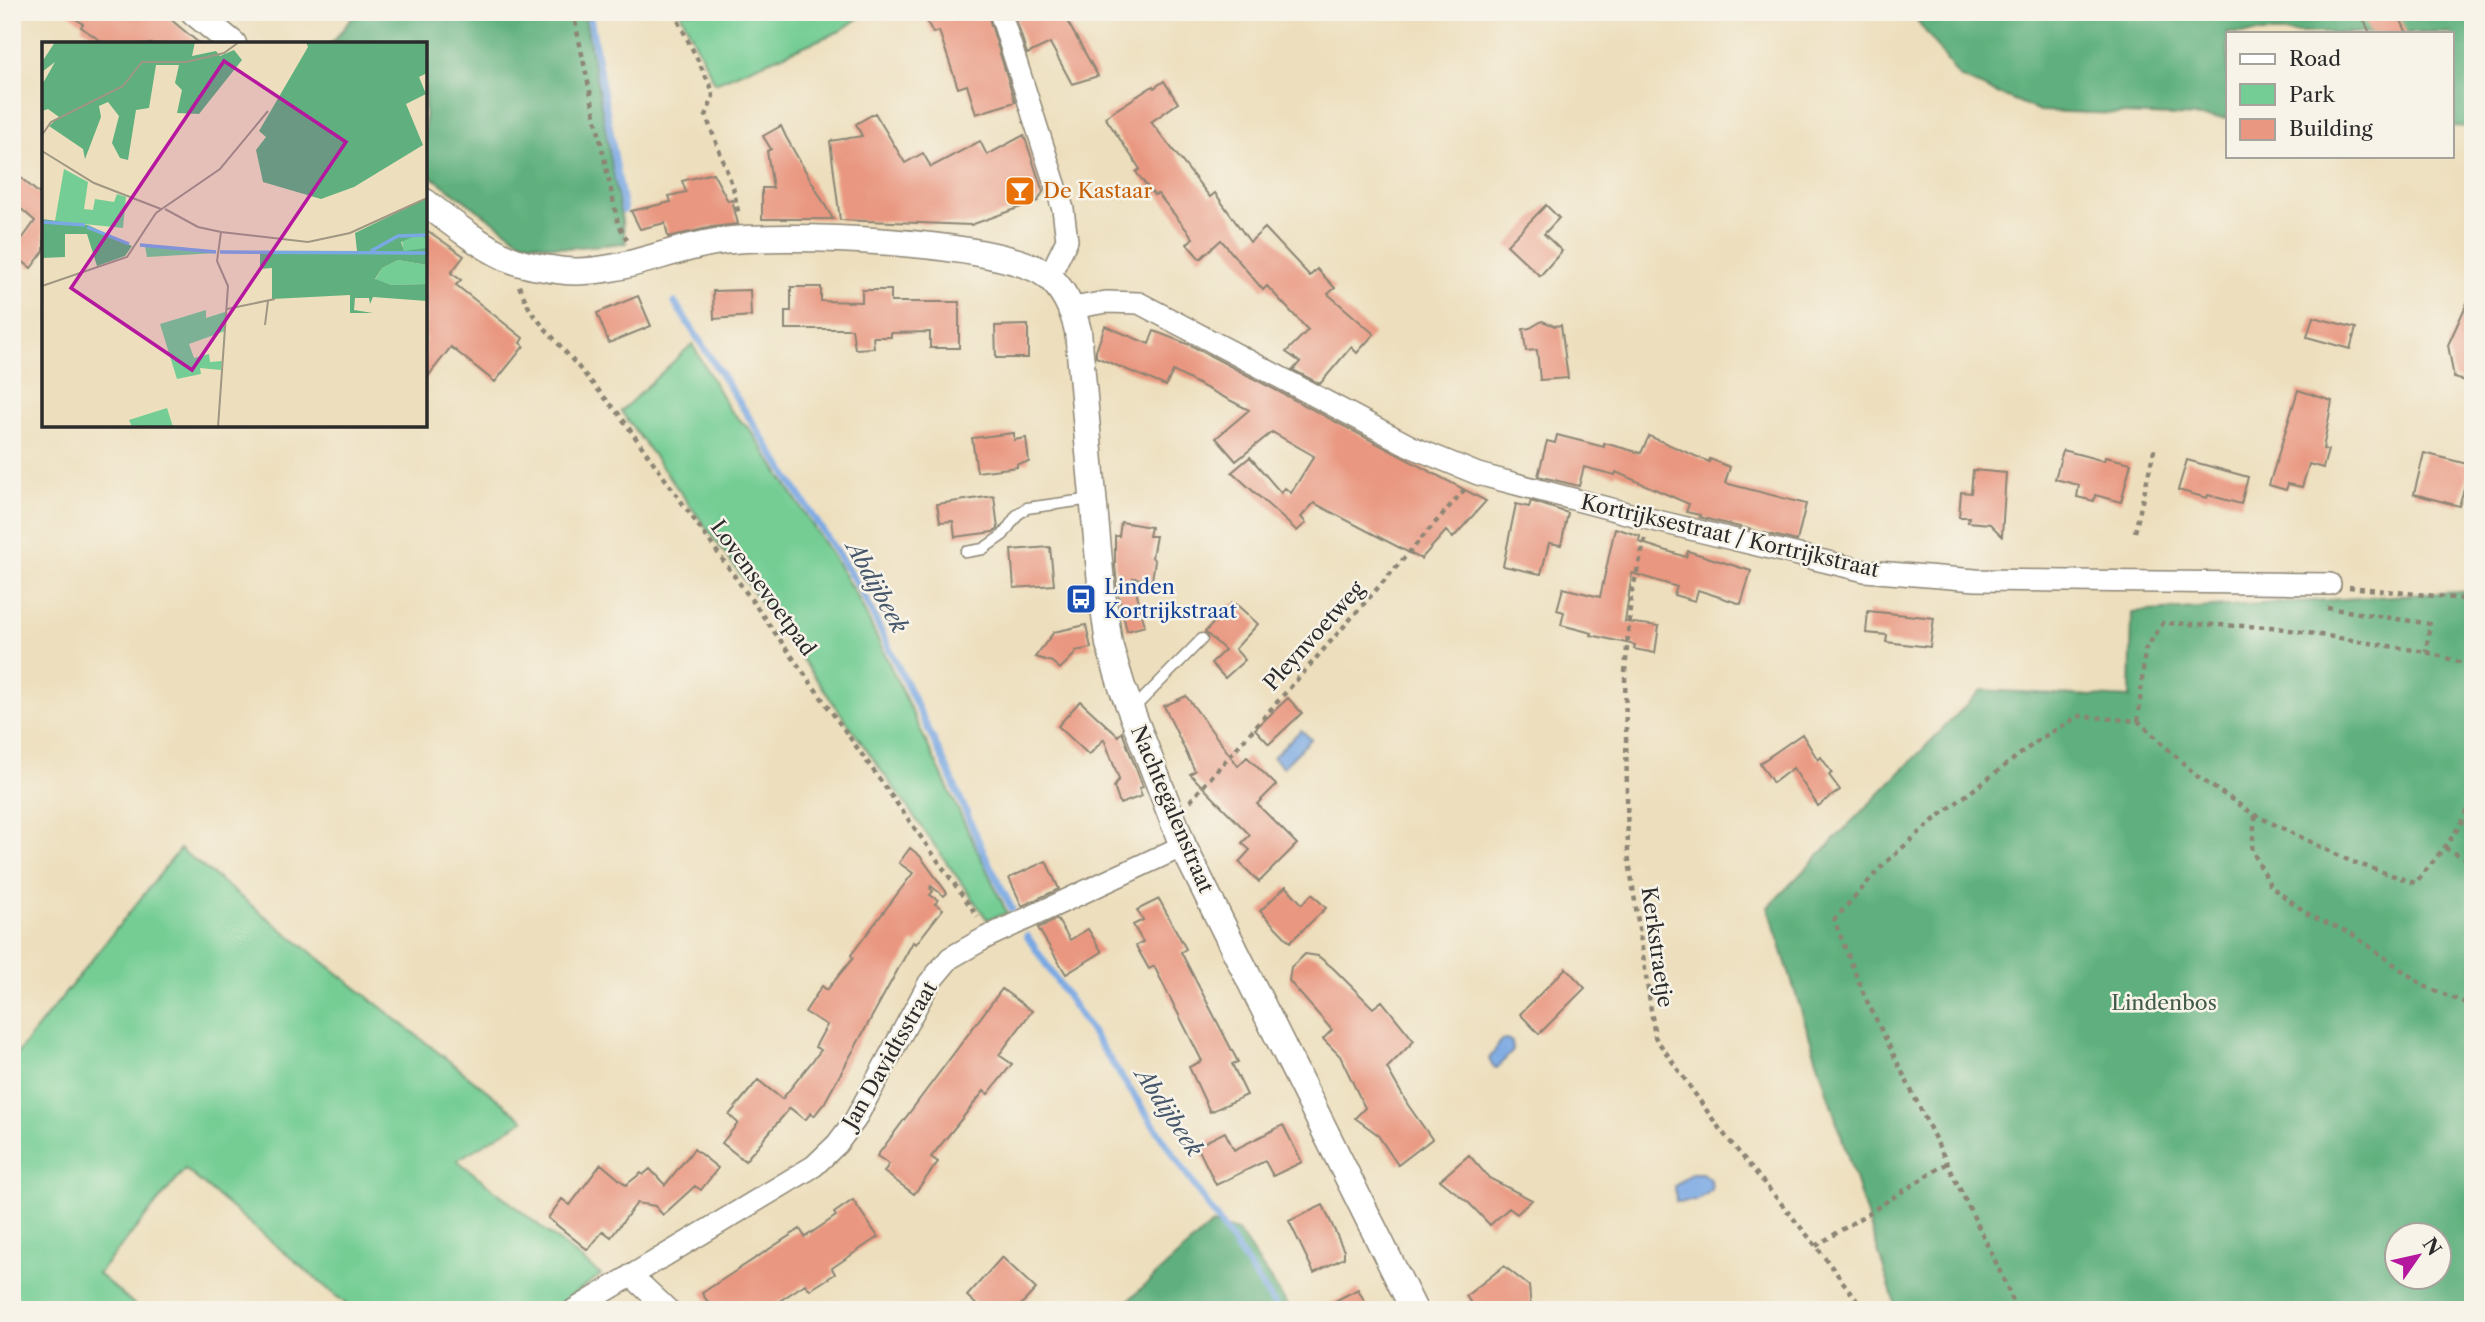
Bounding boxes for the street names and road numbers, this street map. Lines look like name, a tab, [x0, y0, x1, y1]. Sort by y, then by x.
street label: Kortrijksestraat / Kortrijkstraat	[1579, 489, 1882, 582]
street label: Lovensevoetpad	[706, 515, 821, 661]
street label: Pleynvoetweg	[1258, 575, 1370, 695]
street label: Nachtegalenstraat	[1126, 721, 1219, 897]
street label: Kerkstraetje	[1637, 885, 1678, 1009]
street label: Jan Davidtsstraat	[836, 976, 942, 1136]

